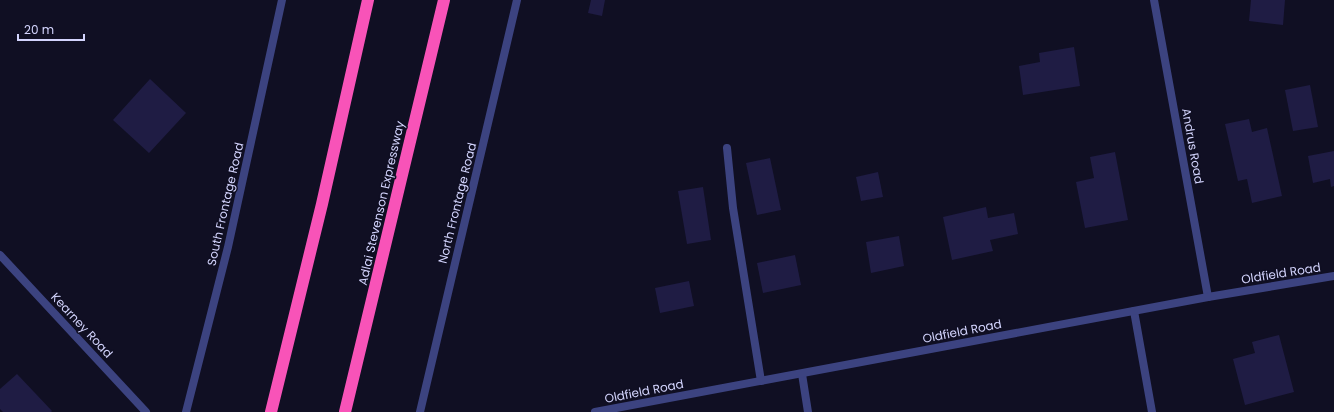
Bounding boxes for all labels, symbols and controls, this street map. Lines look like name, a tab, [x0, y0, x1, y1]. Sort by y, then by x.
scale bar	[18, 16, 84, 42]
text: 20 m	[24, 21, 54, 38]
street label: Andrus Road	[1178, 107, 1208, 185]
street label: Adlai Stevenson Expressway	[354, 119, 408, 287]
street label: South Frontage Road	[203, 141, 247, 267]
street label: North Frontage Road	[434, 141, 480, 265]
street label: Oldfield Road	[1240, 258, 1322, 288]
street label: Kearney Road	[47, 289, 117, 361]
street label: Oldfield Road	[921, 315, 1003, 347]
street label: Oldfield Road	[603, 375, 685, 407]

